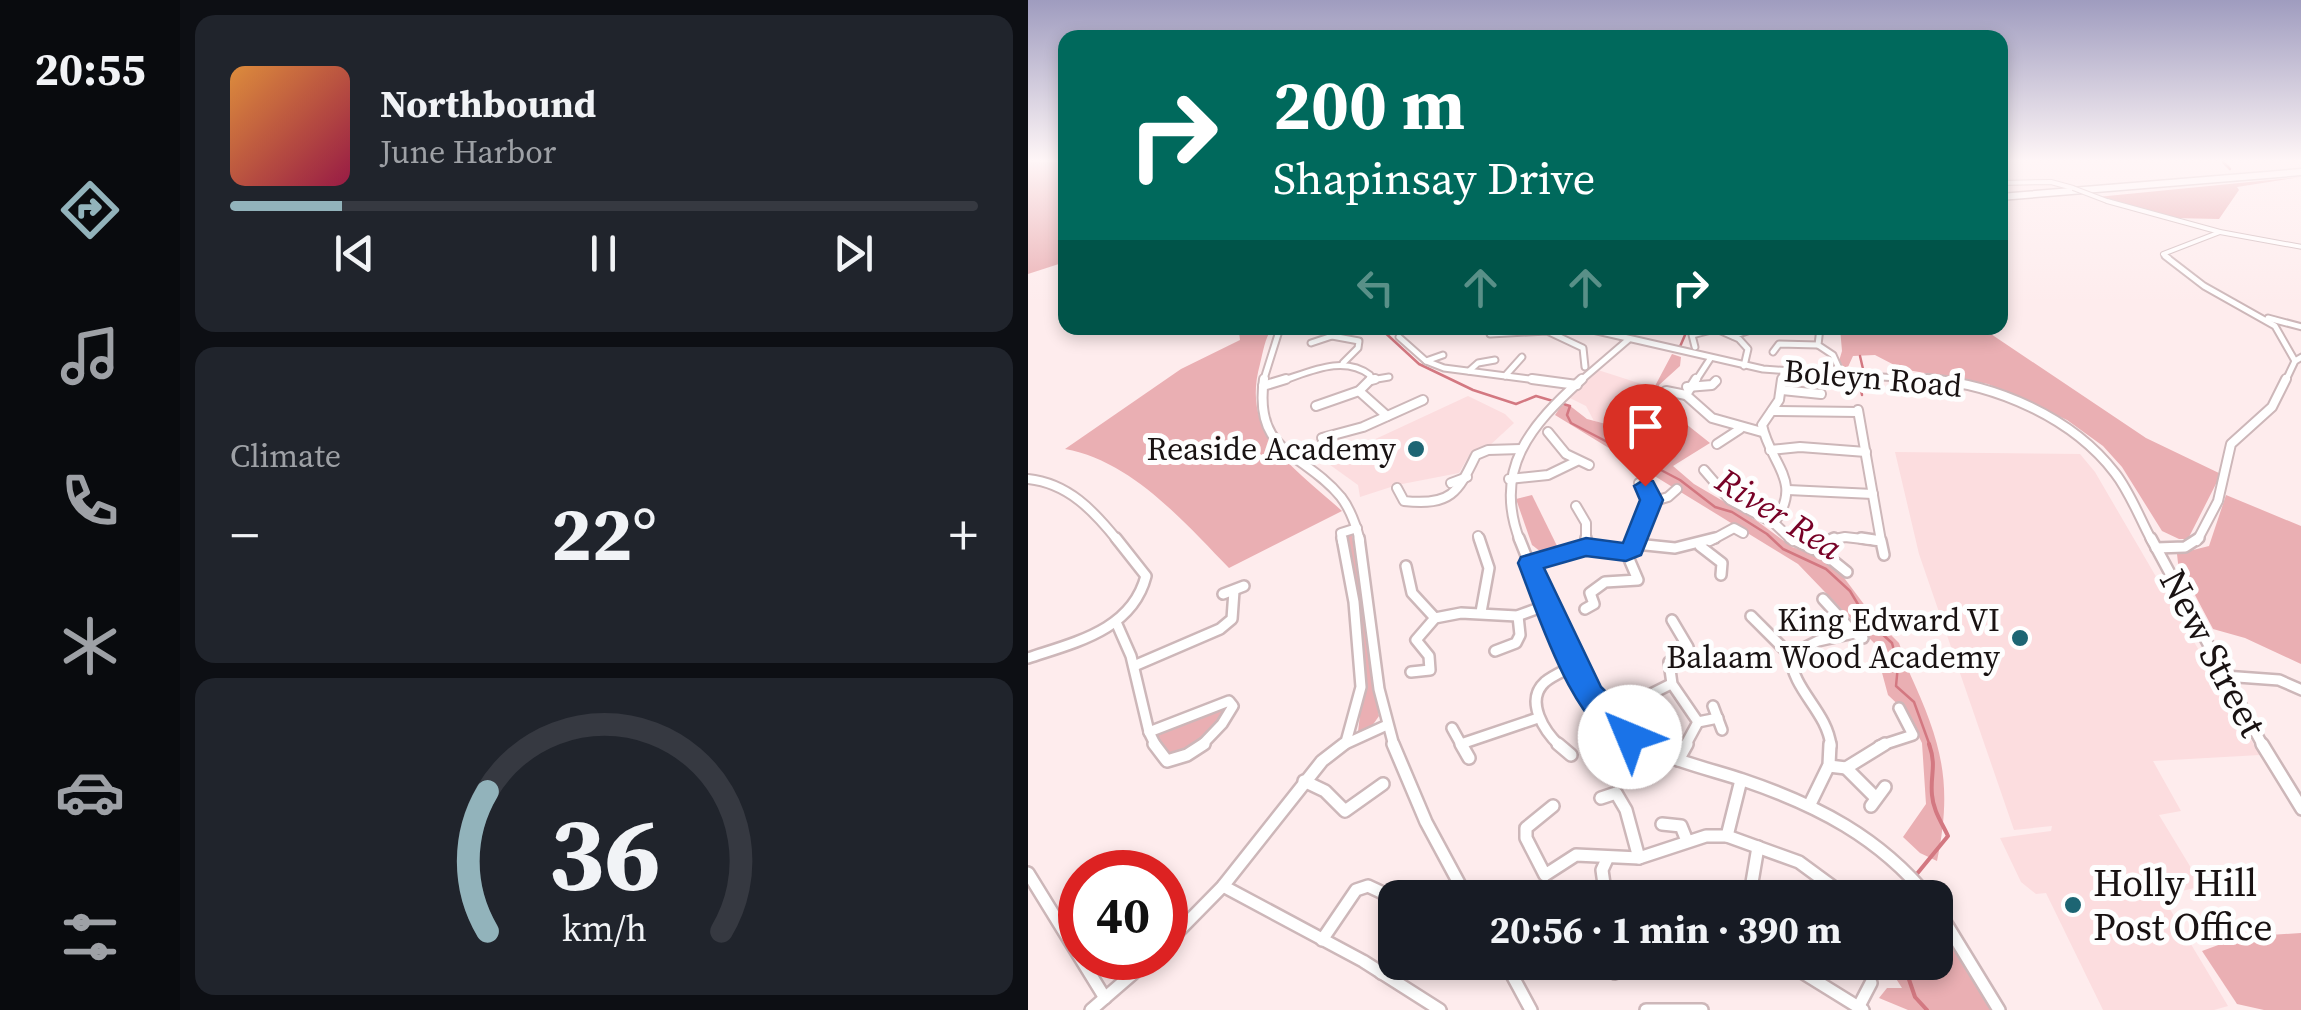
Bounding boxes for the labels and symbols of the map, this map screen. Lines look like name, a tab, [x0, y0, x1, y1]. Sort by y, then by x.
street label: Boleyn Road	[1782, 348, 1964, 408]
pin	[1603, 384, 1688, 487]
place label: Reaside Academy	[1147, 427, 1397, 471]
marker: Reaside Academy	[1405, 438, 1427, 460]
water label: River Rea	[1706, 456, 1851, 572]
street label: New Street	[2147, 560, 2279, 746]
place label: King Edward VI Balaam Wood Academy	[1666, 598, 2001, 679]
marker: King Edward VI Balaam Wood Academy	[2009, 627, 2031, 649]
position arrow	[1578, 685, 1682, 789]
speed limit sign: 40	[1058, 850, 1188, 980]
place label: Holly Hill Post Office	[2093, 857, 2273, 953]
marker: Holly Hill Post Office	[2062, 894, 2084, 916]

